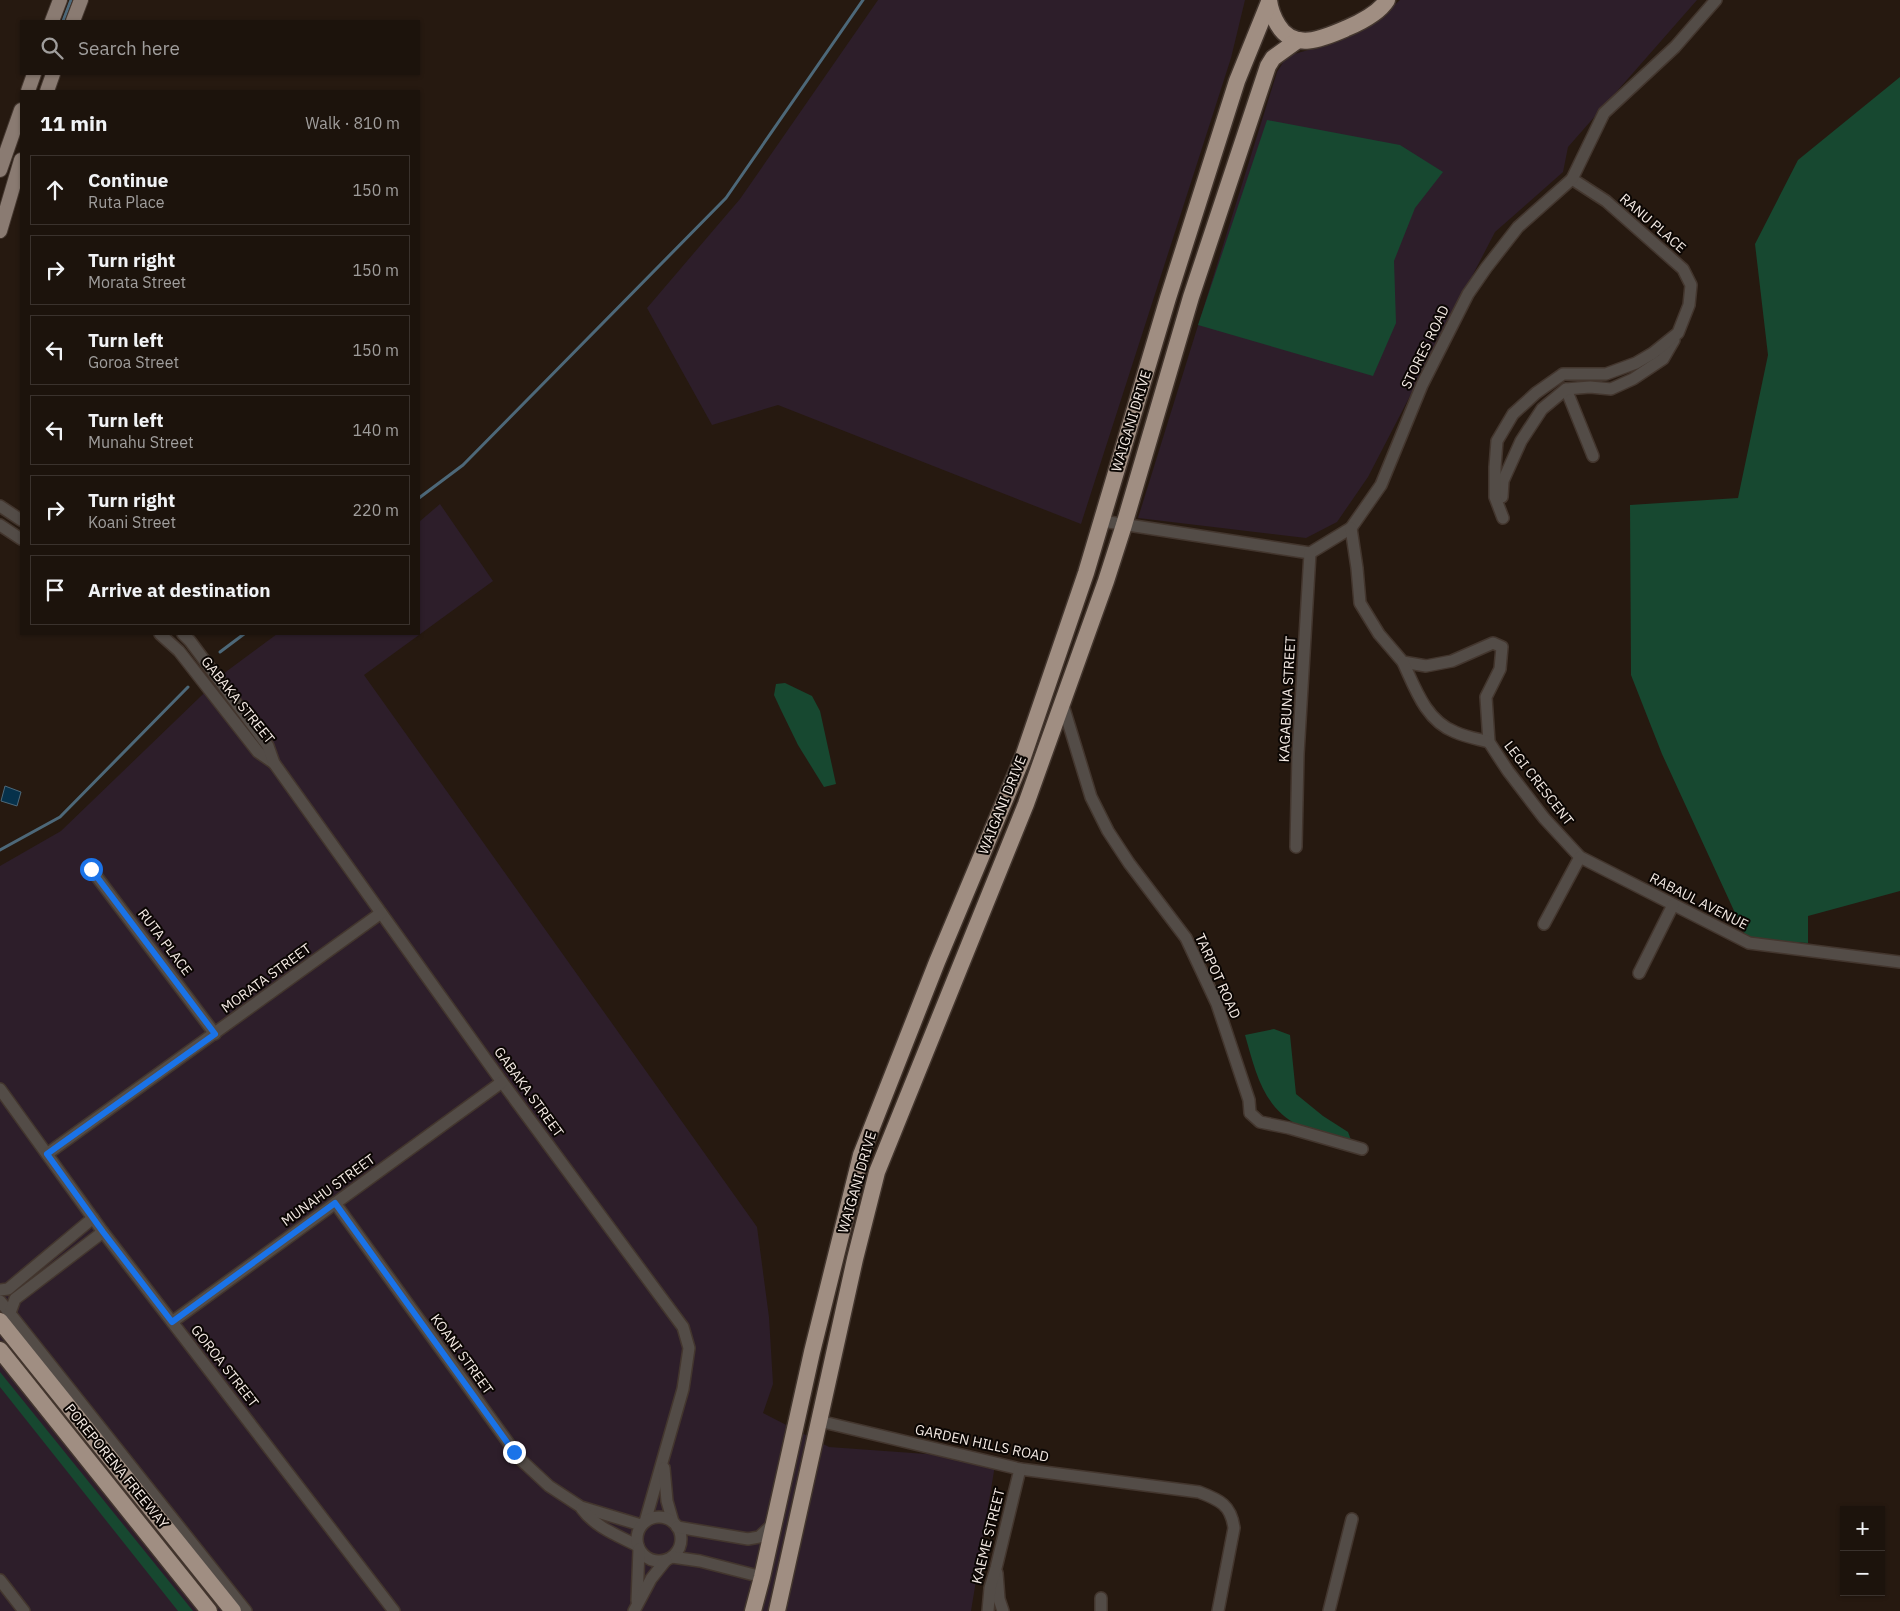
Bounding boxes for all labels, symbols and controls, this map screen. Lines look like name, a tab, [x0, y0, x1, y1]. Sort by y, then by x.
search box	[20, 20, 420, 75]
icon: search	[38, 34, 66, 62]
text: Search here	[78, 36, 180, 60]
text: 11 min	[40, 109, 107, 137]
text: Walk · 810 m	[305, 113, 400, 133]
text: Continue	[88, 168, 168, 192]
icon: ahead	[41, 176, 69, 204]
text: 150 m	[352, 180, 399, 200]
street label: RANU PLACE	[1616, 189, 1690, 257]
text: Ruta Place	[88, 192, 165, 212]
text: Turn right	[88, 248, 175, 272]
icon: right	[41, 256, 69, 284]
text: 150 m	[352, 260, 399, 280]
text: Morata Street	[88, 272, 186, 292]
street label: STORES ROAD	[1397, 302, 1453, 392]
text: Turn left	[88, 328, 164, 352]
icon: left	[41, 336, 69, 364]
text: 150 m	[352, 340, 399, 360]
text: Goroa Street	[88, 352, 179, 372]
street label: WAIGANI DRIVE	[1107, 368, 1155, 474]
text: Turn left	[88, 408, 164, 432]
icon: left	[41, 416, 69, 444]
text: 140 m	[352, 420, 399, 440]
text: Munahu Street	[88, 432, 194, 452]
text: Turn right	[88, 488, 175, 512]
icon: right	[41, 496, 69, 524]
text: 220 m	[352, 500, 399, 520]
text: Koani Street	[88, 512, 176, 532]
icon: arrive	[41, 576, 69, 604]
text: Arrive at destination	[88, 578, 271, 602]
street label: KAGABUNA STREET	[1275, 635, 1299, 763]
street label: GABAKA STREET	[197, 653, 279, 747]
street label: LEGI CRESCENT	[1500, 737, 1578, 829]
street label: WAIGANI DRIVE	[974, 753, 1030, 857]
route start	[80, 858, 103, 881]
street label: RABAUL AVENUE	[1647, 868, 1751, 934]
street label: RUTA PLACE	[134, 905, 196, 979]
street label: TARPOT ROAD	[1191, 931, 1245, 1021]
street label: MORATA STREET	[217, 939, 315, 1017]
street label: GABAKA STREET	[490, 1043, 568, 1141]
street label: WAIGANI DRIVE	[834, 1129, 880, 1235]
street label: MUNAHU STREET	[278, 1150, 378, 1230]
street label: KOANI STREET	[427, 1310, 497, 1398]
street label: GOROA STREET	[187, 1321, 263, 1411]
street label: POREPORENA FREEWAY	[61, 1400, 173, 1533]
street label: GARDEN HILLS ROAD	[913, 1420, 1051, 1466]
route end	[503, 1441, 526, 1464]
street label: KAEME STREET	[967, 1486, 1009, 1586]
map controls	[1840, 1506, 1885, 1596]
button: +	[1840, 1506, 1885, 1551]
button: −	[1840, 1551, 1885, 1596]

